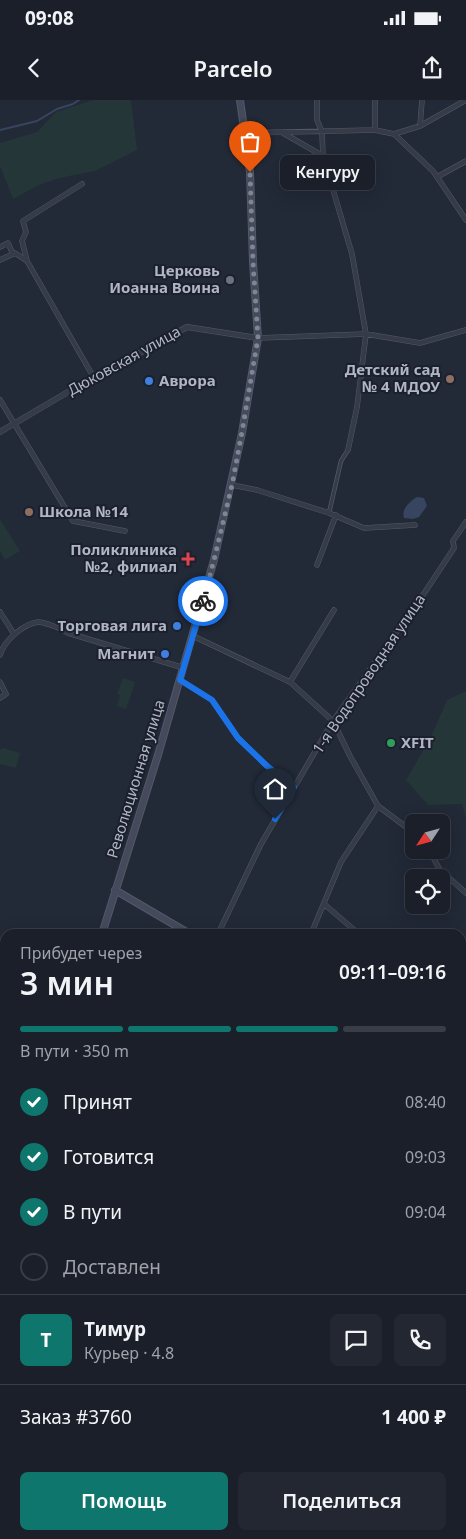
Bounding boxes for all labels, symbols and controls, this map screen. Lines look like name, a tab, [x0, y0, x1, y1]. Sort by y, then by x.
text: 09:08	[25, 5, 74, 31]
text: Parcelo	[193, 53, 273, 83]
icon: back	[20, 54, 48, 82]
icon: share	[418, 54, 446, 82]
pin	[229, 121, 271, 172]
icon: bag	[236, 128, 264, 156]
callout: Кенгуру	[280, 154, 375, 190]
text: Кенгуру	[295, 161, 360, 183]
place label: Церковь Иоанна Воина	[109, 260, 220, 297]
marker: Церковь Иоанна Воина	[224, 274, 236, 286]
street label: Дюковская улица	[63, 321, 184, 400]
place label: Детский сад № 4 МДОУ	[345, 359, 440, 396]
place label: Аврора	[159, 370, 216, 390]
marker: Детский сад № 4 МДОУ	[444, 373, 456, 385]
marker: Аврора	[143, 375, 155, 387]
place label: Школа №14	[39, 501, 128, 521]
marker: Школа №14	[23, 506, 35, 518]
place label: Поликлиника №2, филиал	[70, 539, 177, 576]
marker: Поликлиника №2, филиал	[181, 552, 195, 566]
courier	[178, 576, 228, 626]
icon: bike	[189, 587, 217, 615]
street label: 1-я Водопроводная улица	[307, 590, 429, 757]
place label: Торговая лига	[57, 615, 167, 635]
marker: Торговая лига	[171, 620, 183, 632]
place label: Магнит	[97, 643, 155, 663]
marker: Магнит	[159, 648, 171, 660]
street label: Революционная улица	[101, 697, 169, 860]
place label: XFIT	[401, 732, 434, 752]
marker: XFIT	[385, 737, 397, 749]
pin	[254, 768, 296, 819]
icon: home	[261, 775, 289, 803]
north arrow	[405, 814, 450, 859]
map controls	[405, 814, 450, 914]
button: locate	[405, 869, 450, 914]
text: Прибудет через	[20, 942, 142, 964]
text: 09:11–09:16	[339, 959, 446, 985]
text: 3 мин	[20, 961, 114, 1004]
text: В пути · 350 m	[20, 1040, 129, 1062]
icon: check	[20, 1088, 48, 1116]
text: Принят	[63, 1089, 132, 1115]
text: 08:40	[405, 1091, 446, 1113]
icon: check	[20, 1143, 48, 1171]
text: Готовится	[63, 1144, 154, 1170]
text: 09:03	[405, 1146, 446, 1168]
icon: check	[20, 1198, 48, 1226]
text: В пути	[63, 1199, 122, 1225]
text: 09:04	[405, 1201, 446, 1223]
text: Доставлен	[63, 1254, 161, 1280]
button: chat	[330, 1314, 382, 1366]
button: phone	[394, 1314, 446, 1366]
text: Тимур	[84, 1316, 146, 1342]
text: Т	[41, 1327, 51, 1353]
text: Курьер · 4.8	[84, 1342, 174, 1364]
text: Заказ #3760	[20, 1404, 132, 1430]
text: 1 400 ₽	[381, 1404, 446, 1430]
button: Помощь	[20, 1472, 228, 1530]
button: Поделиться	[238, 1472, 446, 1530]

